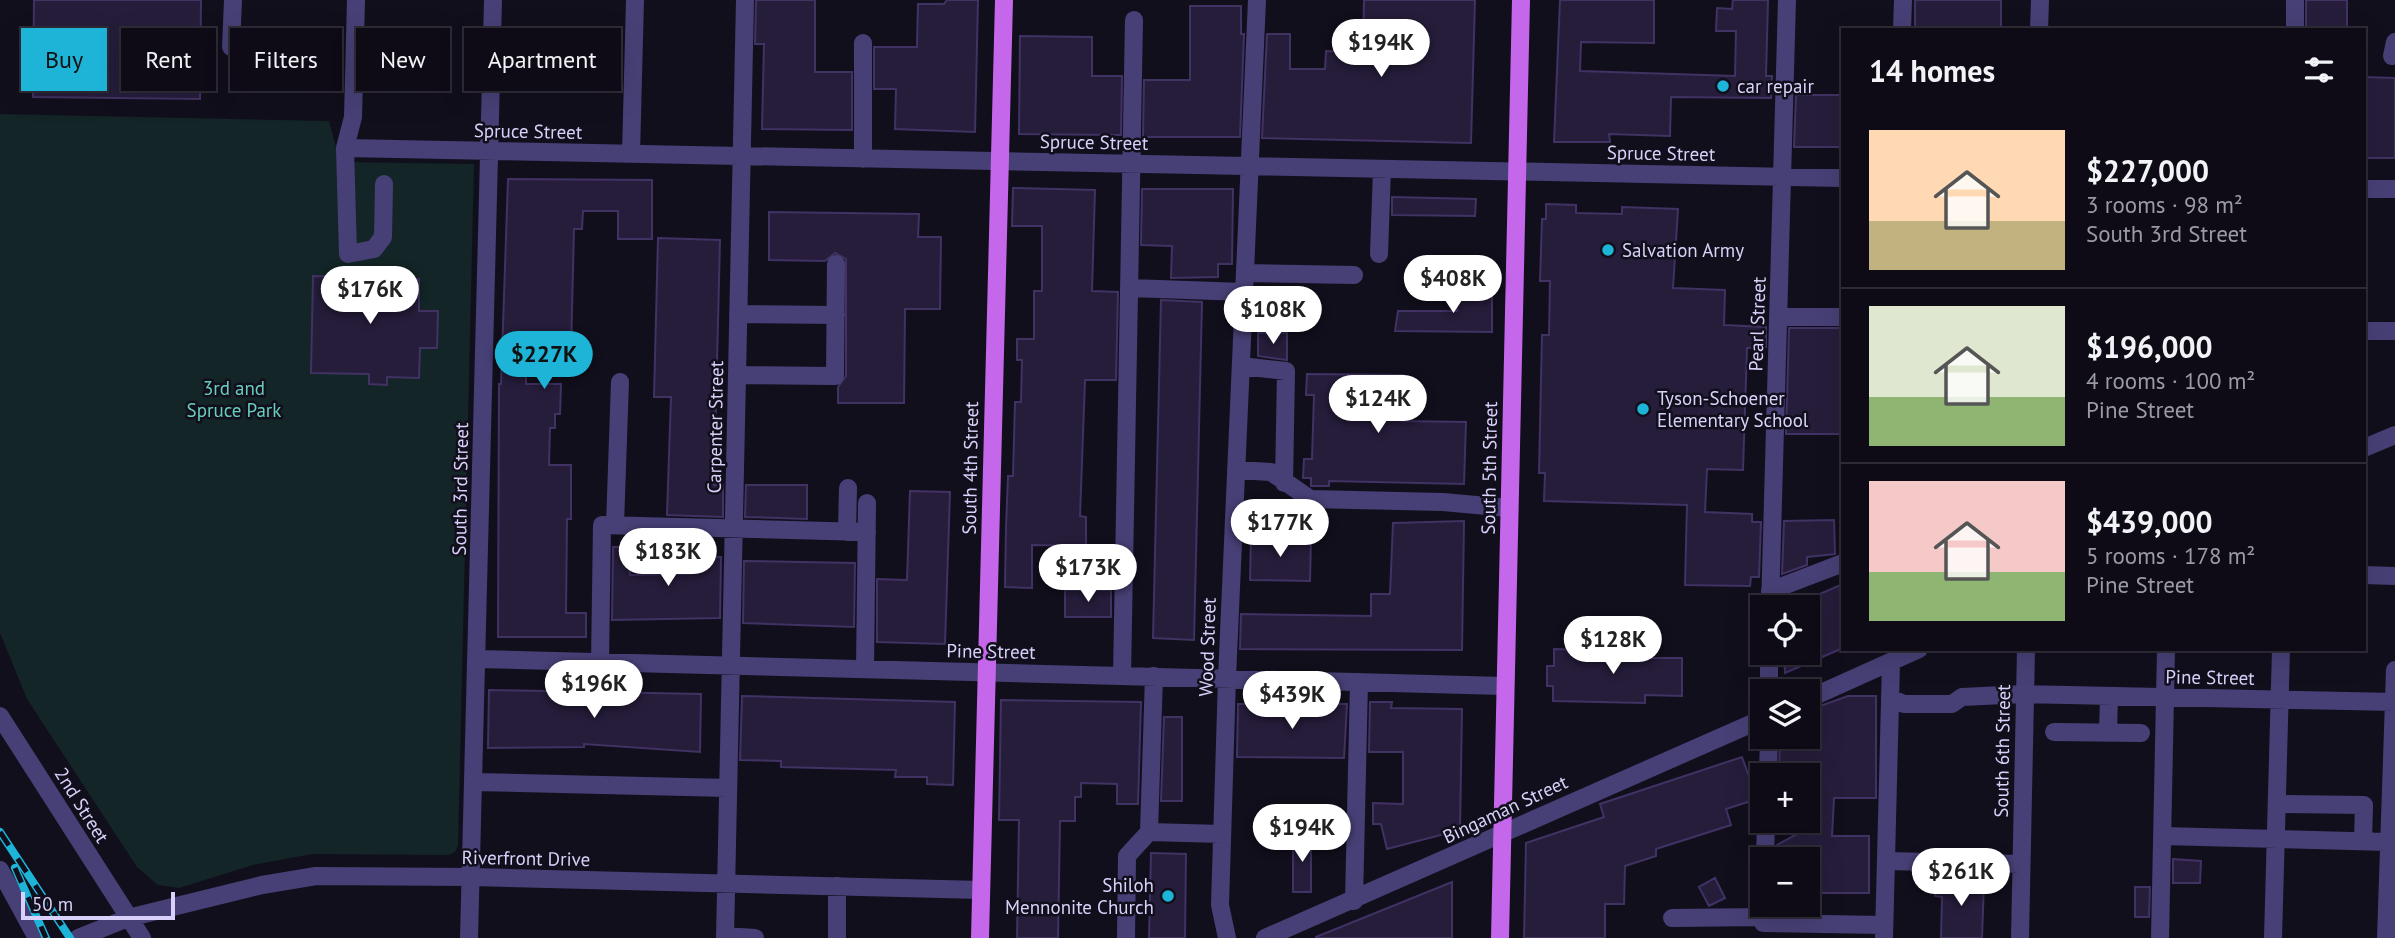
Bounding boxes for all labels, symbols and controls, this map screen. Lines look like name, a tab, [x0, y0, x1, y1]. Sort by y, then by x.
pin: $194K	[1332, 20, 1430, 79]
text: $194K	[1348, 27, 1414, 56]
chip: Buy	[21, 28, 107, 91]
chip: Rent	[121, 28, 216, 91]
chip: Filters	[230, 28, 342, 91]
chip: New	[356, 28, 450, 91]
chip: Apartment	[464, 28, 621, 91]
text: 14 homes	[1869, 51, 1995, 90]
icon: filters	[2300, 51, 2338, 89]
place label: car repair	[1737, 74, 1814, 98]
marker: car repair	[1715, 78, 1731, 94]
street label: Spruce Street	[474, 118, 583, 144]
street label: Spruce Street	[1040, 129, 1149, 155]
street label: Spruce Street	[1607, 140, 1716, 166]
text: $227,000	[2086, 151, 2209, 190]
icon: home	[1925, 158, 2009, 242]
text: 3 rooms · 98 m²	[2086, 190, 2243, 219]
text: South 3rd Street	[2086, 219, 2247, 248]
place label: Salvation Army	[1622, 238, 1744, 262]
marker: Salvation Army	[1600, 242, 1616, 258]
pin: $408K	[1404, 256, 1502, 315]
text: $408K	[1420, 263, 1486, 292]
pin: $176K	[321, 266, 419, 326]
text: $176K	[337, 274, 403, 303]
street label: Pearl Street	[1743, 276, 1771, 372]
pin: $108K	[1224, 286, 1322, 346]
text: $108K	[1240, 294, 1306, 323]
text: $196,000	[2086, 327, 2213, 366]
pin: $227K	[495, 332, 593, 391]
icon: home	[1925, 334, 2009, 418]
text: $227K	[511, 339, 577, 368]
street label: Carpenter Street	[702, 360, 728, 494]
text: 4 rooms · 100 m²	[2086, 366, 2255, 395]
park label: 3rd and Spruce Park	[187, 376, 281, 422]
pin: $124K	[1329, 376, 1427, 435]
text: $124K	[1345, 383, 1411, 412]
place label: Tyson-Schoener Elementary School	[1657, 386, 1809, 432]
text: Pine Street	[2086, 395, 2194, 424]
street label: South 4th Street	[957, 401, 983, 535]
street label: South 5th Street	[1476, 401, 1502, 535]
marker: Tyson-Schoener Elementary School	[1635, 401, 1651, 417]
street label: South 3rd Street	[447, 422, 473, 556]
pin: $177K	[1231, 500, 1329, 559]
text: $439,000	[2086, 502, 2213, 541]
text: $177K	[1247, 507, 1313, 536]
icon: home	[1925, 509, 2009, 593]
pin: $183K	[619, 528, 717, 588]
text: $183K	[635, 536, 701, 565]
text: 5 rooms · 178 m²	[2086, 541, 2255, 570]
pin: $173K	[1039, 544, 1137, 604]
text: $173K	[1055, 552, 1121, 581]
text: Pine Street	[2086, 570, 2194, 599]
map controls	[1750, 595, 1820, 917]
button: locate	[1750, 595, 1820, 665]
street label: Wood Street	[1193, 596, 1221, 697]
pin: $128K	[1564, 616, 1662, 676]
text: $128K	[1580, 624, 1646, 653]
street label: Pine Street	[946, 638, 1036, 664]
pin: $196K	[545, 660, 643, 720]
street label: Pine Street	[2165, 664, 2255, 690]
text: $196K	[561, 668, 627, 697]
pin: $439K	[1243, 672, 1341, 731]
text: $439K	[1259, 679, 1325, 708]
button: layers	[1750, 679, 1820, 749]
street label: South 6th Street	[1989, 684, 2015, 818]
street label: 2nd Street	[49, 763, 115, 848]
button: +	[1750, 763, 1820, 833]
street label: Bingaman Street	[1439, 769, 1572, 848]
pin: $194K	[1253, 804, 1351, 864]
text: $194K	[1269, 812, 1335, 841]
street label: Riverfront Drive	[461, 845, 591, 871]
button: −	[1750, 847, 1820, 917]
pin: $261K	[1912, 848, 2010, 908]
text: $261K	[1928, 856, 1994, 885]
place label: Shiloh Mennonite Church	[1005, 873, 1154, 919]
marker: Shiloh Mennonite Church	[1160, 888, 1176, 904]
scale bar	[21, 889, 175, 921]
text: 50 m	[32, 892, 73, 916]

